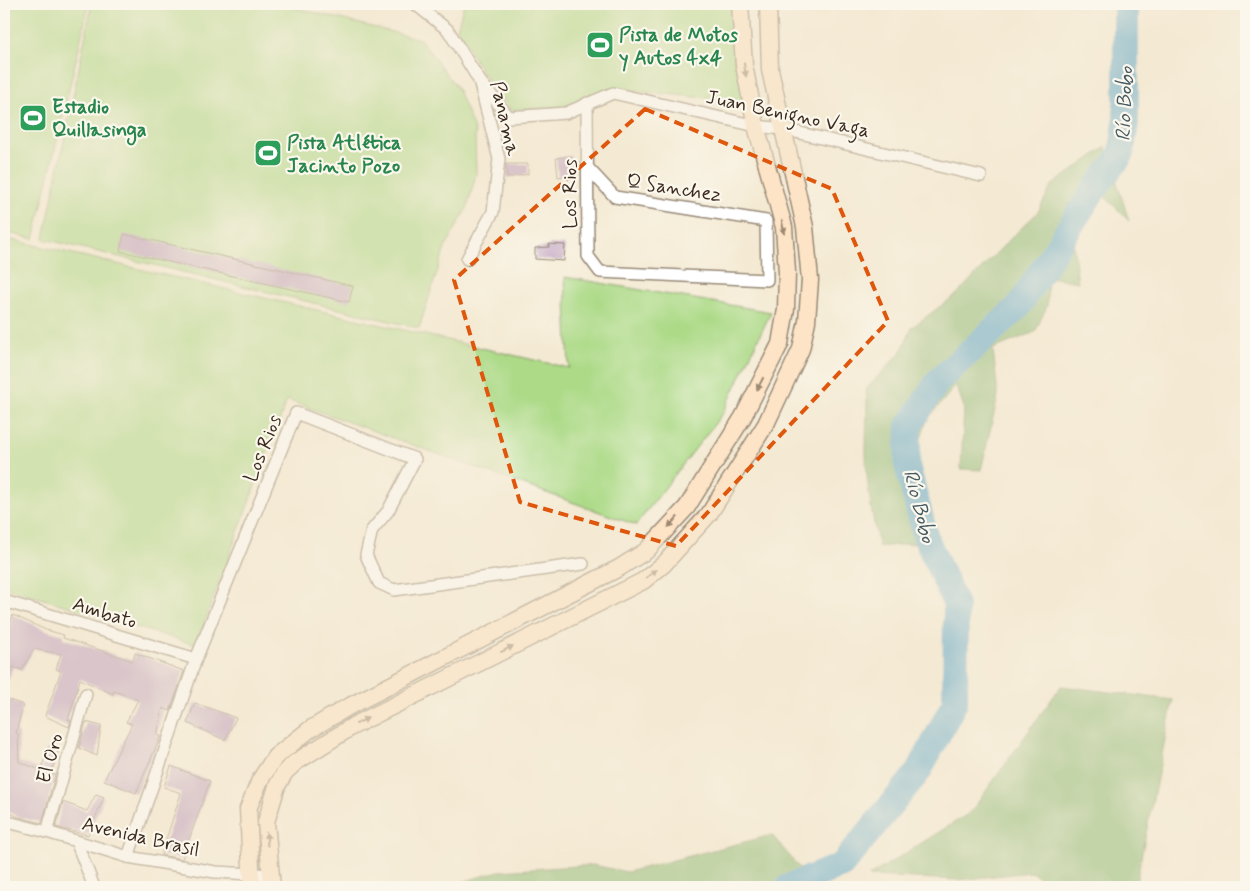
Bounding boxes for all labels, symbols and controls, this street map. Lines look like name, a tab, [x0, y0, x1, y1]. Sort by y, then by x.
place label: Pista de Motos y Autos 4x4	[619, 22, 738, 72]
sports icon: Pista de Motos y Autos 4x4	[585, 30, 615, 60]
one-way arrow	[741, 62, 749, 78]
water label: Río Bobo	[1110, 65, 1140, 142]
street label: Panama	[483, 78, 526, 159]
street label: Juan Benigno Vaga	[703, 84, 872, 147]
place label: Estadio Quillasinga	[52, 94, 147, 146]
sports icon: Estadio Quillasinga	[18, 103, 48, 133]
place label: Pista Atlética Jacinto Pozo	[287, 130, 401, 180]
sports icon: Pista Atlética Jacinto Pozo	[253, 138, 283, 168]
street label: Los Rios	[557, 159, 584, 229]
street label: Q Sanchez	[624, 168, 723, 209]
one-way arrow	[780, 220, 788, 236]
one-way arrow	[755, 377, 764, 392]
street label: Los Rios	[238, 411, 289, 486]
water label: Río Bobo	[896, 467, 942, 547]
one-way arrow	[667, 515, 679, 527]
one-way arrow	[644, 569, 658, 579]
street label: Ambato	[69, 591, 140, 636]
one-way arrow	[500, 645, 514, 653]
one-way arrow	[355, 717, 369, 725]
street label: El Oro	[30, 730, 70, 787]
street label: Avenida Brasil	[79, 811, 202, 864]
one-way arrow	[263, 830, 271, 846]

